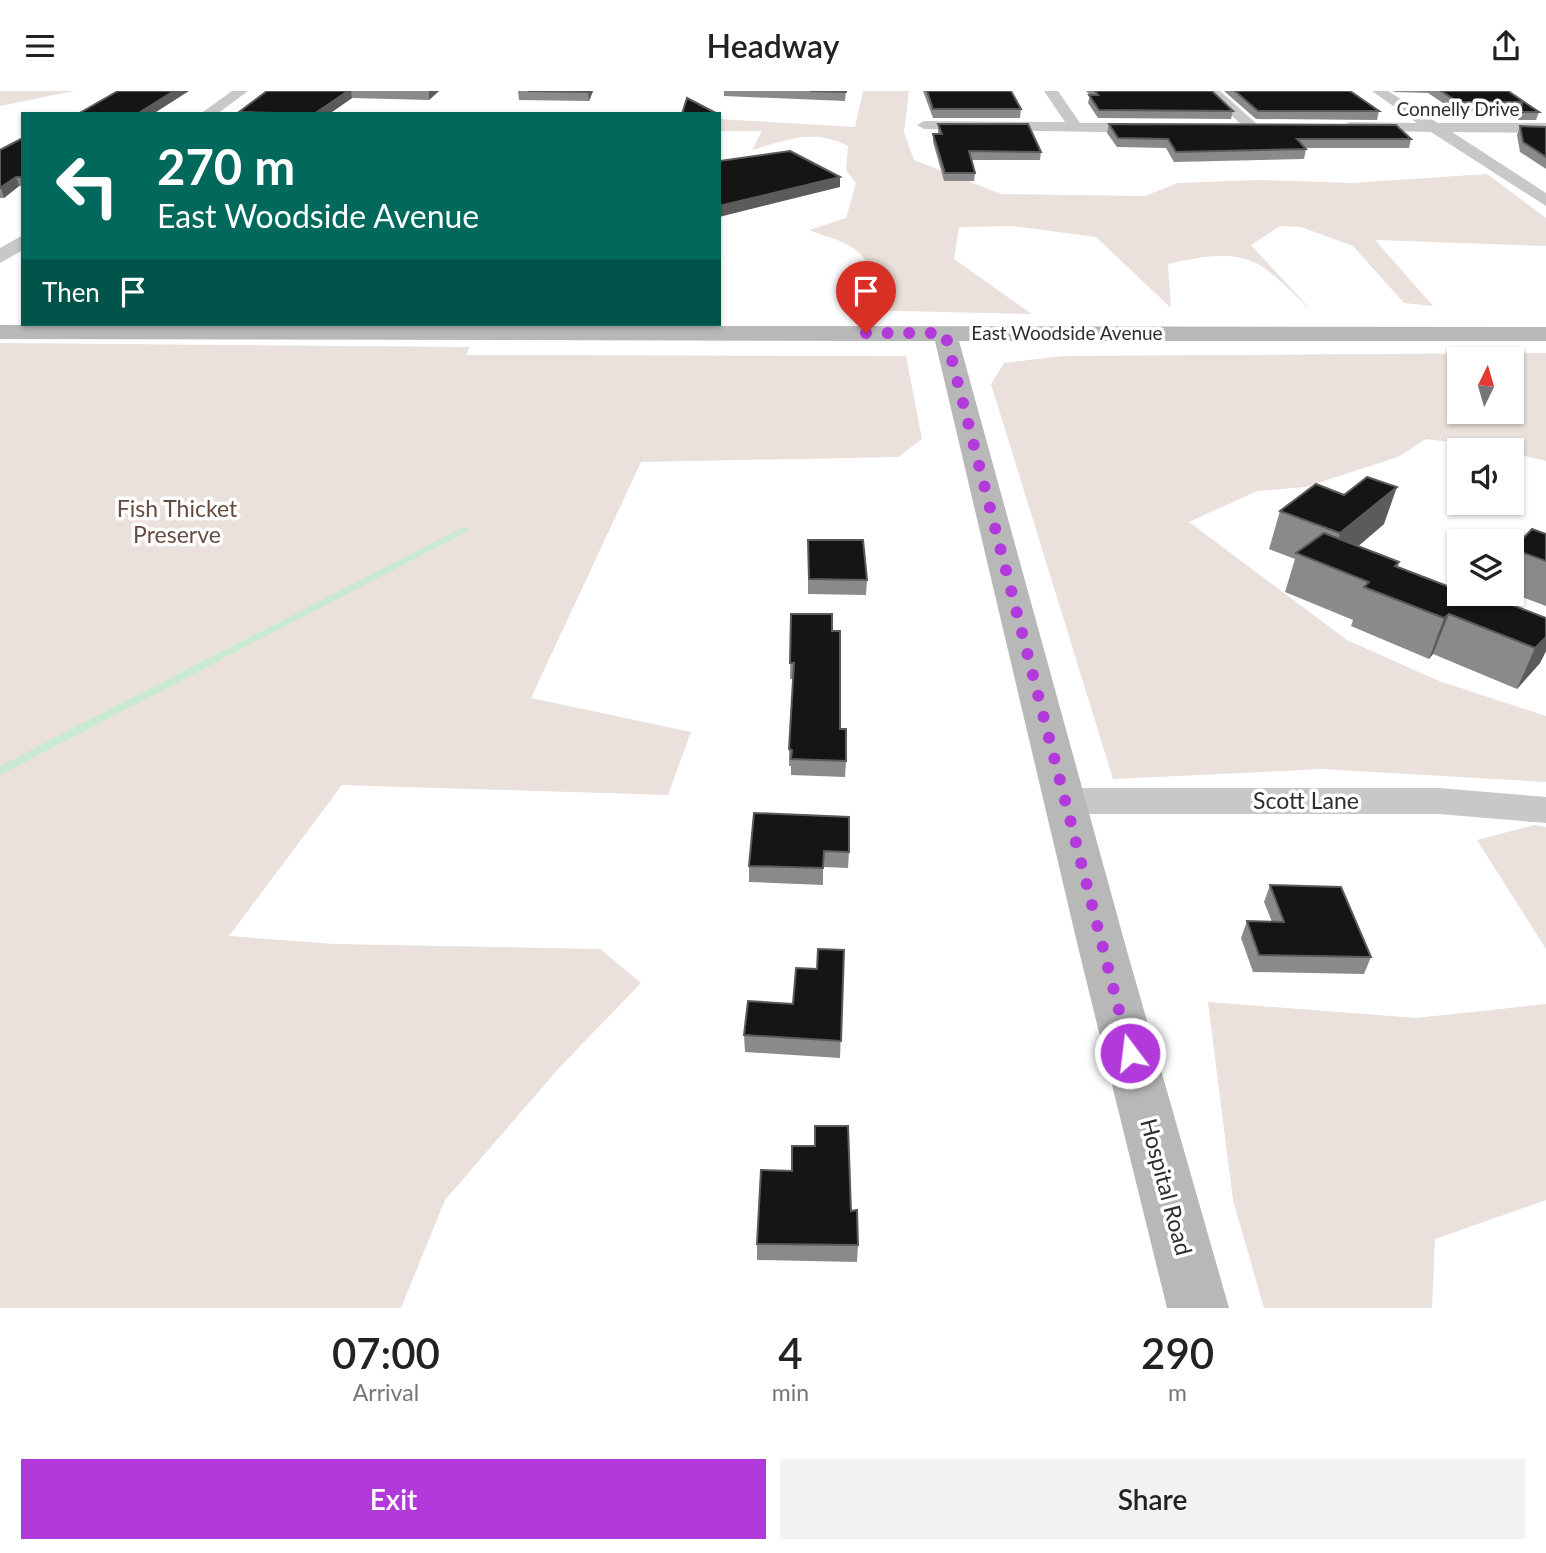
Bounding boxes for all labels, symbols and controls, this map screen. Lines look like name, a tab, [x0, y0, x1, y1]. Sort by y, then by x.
text: Headway	[707, 26, 839, 65]
icon: menu	[21, 27, 59, 65]
icon: share	[1487, 27, 1525, 65]
street label: Connelly Drive	[1397, 97, 1519, 120]
text: 270 m	[157, 137, 295, 195]
icon: left	[42, 140, 133, 231]
text: East Woodside Avenue	[157, 196, 479, 235]
pin	[836, 261, 896, 333]
icon: arrive	[847, 272, 885, 310]
icon: arrive	[114, 273, 152, 311]
text: Then	[42, 276, 100, 308]
street label: East Woodside Avenue	[971, 321, 1163, 344]
north arrow	[1447, 347, 1524, 423]
map controls	[1447, 347, 1524, 606]
button: sound	[1447, 438, 1524, 515]
park label: Fish Thicket Preserve	[117, 494, 238, 548]
button: layers	[1447, 529, 1524, 606]
street label: Scott Lane	[1253, 786, 1359, 814]
position arrow	[1093, 1016, 1167, 1090]
street label: Hospital Road	[1135, 1115, 1199, 1258]
text: 07:00	[332, 1328, 440, 1378]
text: 4	[778, 1328, 803, 1378]
text: 290	[1141, 1328, 1214, 1378]
text: Arrival	[353, 1378, 419, 1406]
text: min	[772, 1378, 809, 1406]
text: m	[1168, 1378, 1187, 1406]
button: Exit	[21, 1459, 766, 1539]
button: Share	[780, 1459, 1525, 1539]

